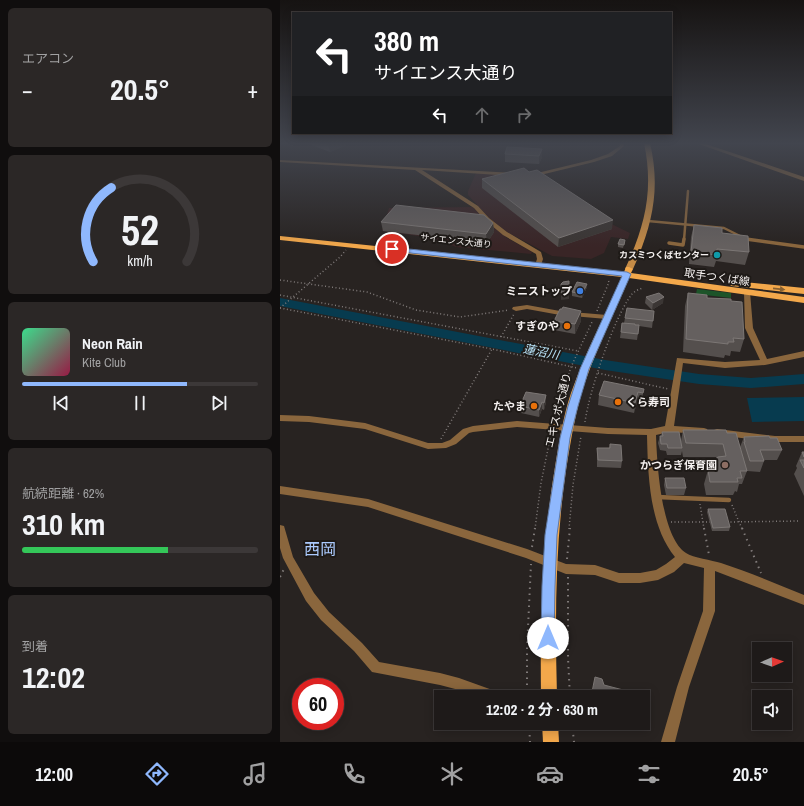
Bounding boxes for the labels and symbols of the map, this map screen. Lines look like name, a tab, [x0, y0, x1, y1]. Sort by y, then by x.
street label: サイエンス大通り	[420, 231, 492, 251]
pin	[375, 232, 409, 266]
place label: カスミつくばセンター	[619, 249, 709, 261]
marker: カスミつくばセンター	[712, 250, 722, 260]
street label: 取手つくば線	[683, 265, 751, 289]
place label: ミニストップ	[506, 284, 572, 298]
marker: ミニストップ	[575, 286, 585, 296]
one-way arrow	[773, 286, 785, 292]
place label: すぎのや	[515, 319, 559, 333]
marker: すぎのや	[562, 321, 572, 331]
water label: 蓮沼川	[522, 341, 562, 364]
street label: エキスポ大通り	[542, 371, 574, 449]
place label: くら寿司	[626, 395, 670, 409]
marker: くら寿司	[613, 397, 623, 407]
place label: たやま	[493, 399, 526, 413]
marker: たやま	[529, 401, 539, 411]
place label: かつらぎ保育園	[640, 458, 717, 472]
marker: かつらぎ保育園	[720, 460, 730, 470]
district label: 西岡	[304, 538, 336, 560]
position arrow	[527, 617, 569, 659]
north arrow	[752, 642, 792, 682]
speed limit sign: 60	[292, 678, 344, 730]

